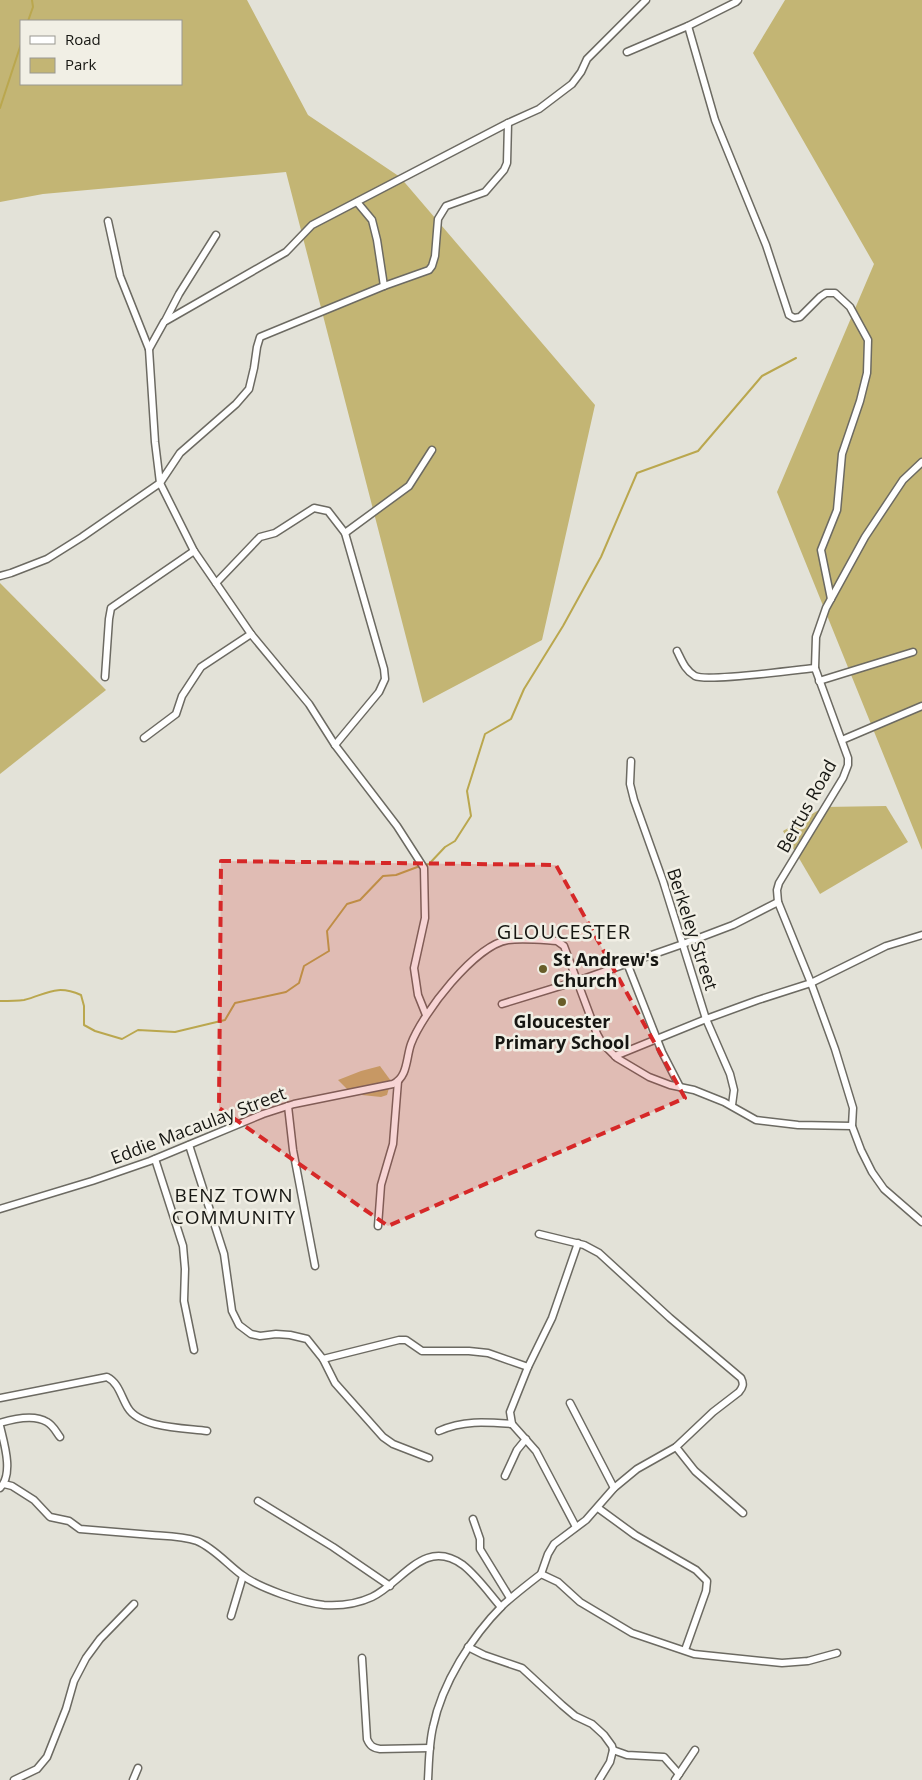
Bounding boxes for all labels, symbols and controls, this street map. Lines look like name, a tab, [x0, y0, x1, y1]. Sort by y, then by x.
legend	[20, 20, 182, 85]
text: Road	[65, 29, 101, 49]
text: Park	[65, 54, 96, 74]
street label: Bertus Road	[771, 755, 841, 857]
street label: Berkeley Street	[662, 865, 724, 993]
district label: GLOUCESTER	[497, 918, 631, 945]
place label: St Andrew's Church	[553, 947, 659, 992]
marker: St Andrew's Church	[537, 963, 549, 975]
marker: Gloucester Primary School	[556, 996, 568, 1008]
place label: Gloucester Primary School	[494, 1009, 630, 1054]
street label: Eddie Macaulay Street	[107, 1081, 289, 1169]
district label: BENZ TOWN COMMUNITY	[172, 1182, 296, 1230]

